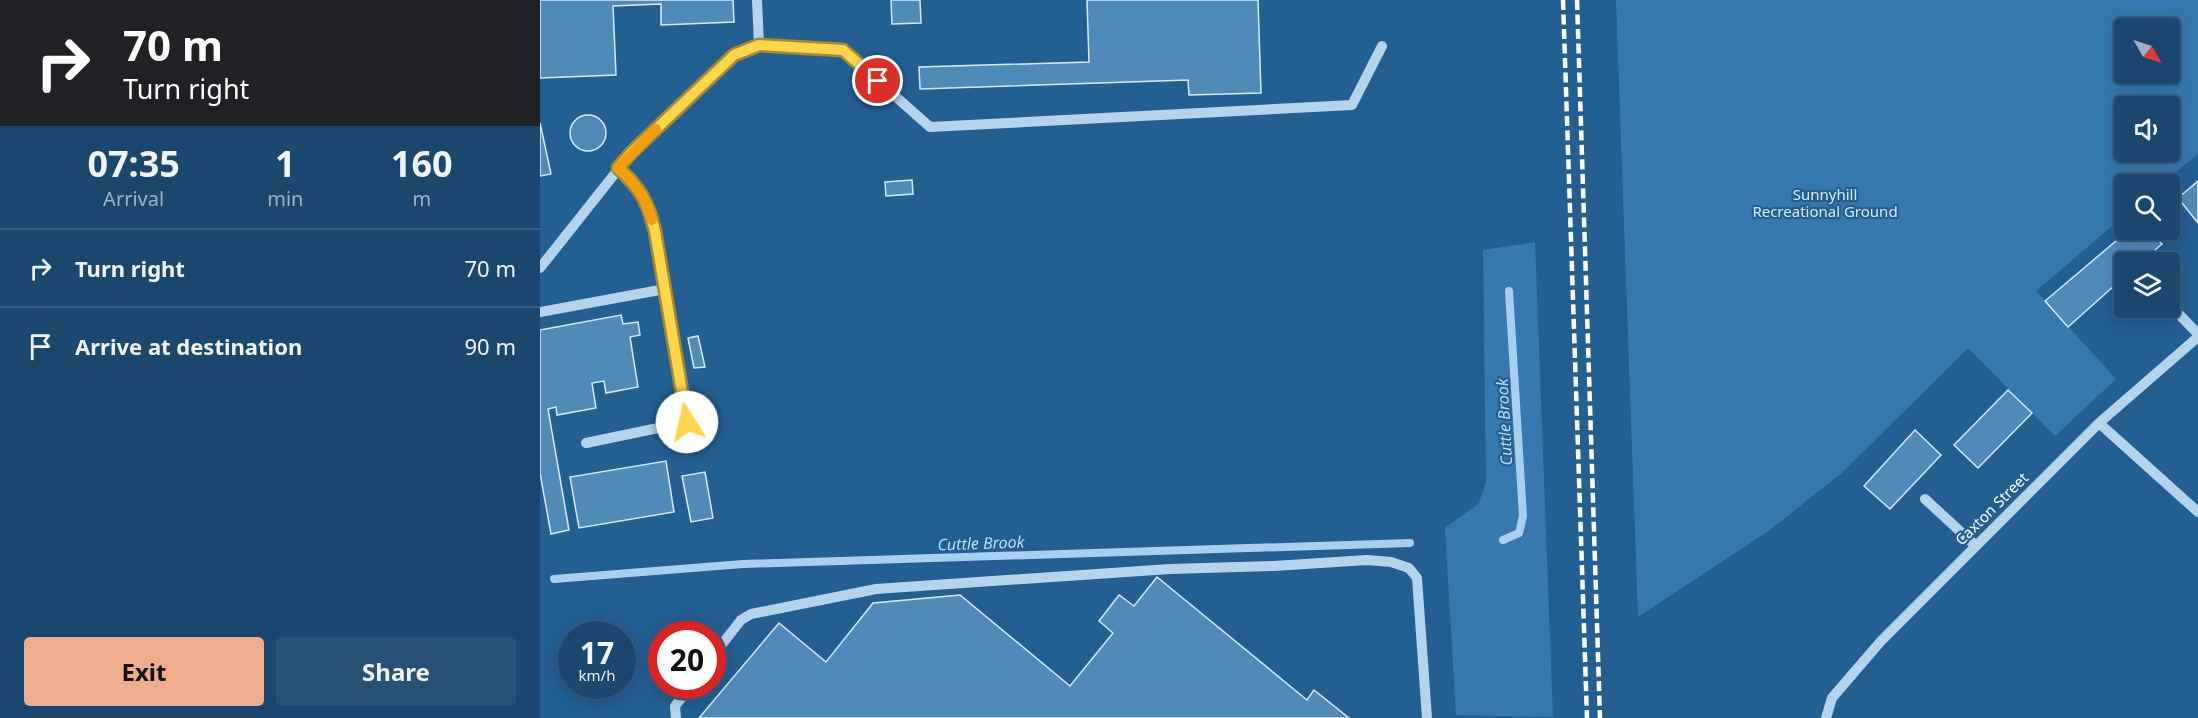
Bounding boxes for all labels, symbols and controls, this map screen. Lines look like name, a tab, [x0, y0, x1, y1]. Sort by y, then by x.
text: 70 m	[123, 16, 223, 73]
north arrow	[2114, 18, 2180, 84]
map controls	[2114, 18, 2180, 318]
icon: right	[24, 24, 102, 102]
pin	[852, 55, 903, 106]
icon: arrive	[861, 64, 894, 97]
text: Turn right	[123, 70, 249, 107]
button: sound	[2114, 96, 2180, 162]
text: 07:35	[87, 139, 180, 188]
text: 1	[275, 139, 296, 188]
text: 160	[391, 139, 453, 188]
button: search	[2114, 174, 2180, 240]
park label: Sunnyhill Recreational Ground	[1752, 184, 1898, 221]
text: Arrival	[103, 185, 164, 212]
text: min	[267, 185, 303, 212]
text: m	[412, 185, 431, 212]
icon: right	[24, 252, 57, 285]
button: layers	[2114, 252, 2180, 318]
text: Turn right	[75, 253, 185, 283]
text: 70 m	[465, 253, 516, 283]
icon: arrive	[24, 330, 57, 363]
text: Arrive at destination	[75, 331, 302, 361]
text: 90 m	[465, 331, 516, 361]
water label: Cuttle Brook	[1491, 377, 1517, 466]
position arrow	[655, 390, 719, 454]
street label: Caxton Street	[1951, 467, 2032, 549]
water label: Cuttle Brook	[937, 530, 1026, 556]
speed limit sign: 20	[648, 621, 726, 699]
text: 17	[580, 632, 614, 673]
button: Exit	[24, 637, 264, 706]
button: Share	[276, 637, 516, 706]
text: km/h	[579, 665, 615, 685]

